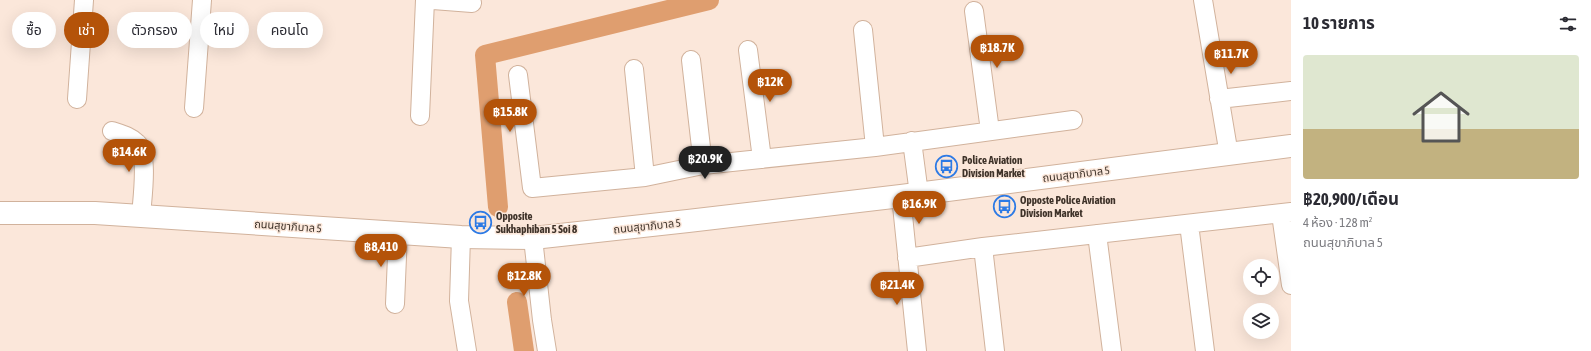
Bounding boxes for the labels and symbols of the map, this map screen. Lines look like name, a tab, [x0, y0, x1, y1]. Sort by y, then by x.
pin: ฿18.7K	[964, 35, 1030, 69]
pin: ฿11.7K	[1198, 41, 1264, 75]
pin: ฿12K	[746, 69, 794, 103]
pin: ฿15.8K	[477, 99, 543, 133]
pin: ฿14.6K	[96, 139, 162, 173]
pin: ฿20.9K	[672, 146, 738, 180]
bus stop icon: Police Aviation Division Market	[933, 153, 959, 179]
place label: Police Aviation Division Market	[962, 154, 1026, 179]
street label: ถนนสุขาภิบาล 5	[1042, 164, 1110, 185]
pin: ฿16.9K	[886, 191, 952, 225]
bus stop icon: Opposte Police Aviation Division Market	[992, 193, 1018, 219]
place label: Opposte Police Aviation Division Market	[1020, 194, 1116, 219]
bus stop icon: Opposite Sukhaphiban 5 Soi 8	[467, 209, 493, 235]
place label: Opposite Sukhaphiban 5 Soi 8	[496, 210, 577, 235]
street label: ถนนสุขาภิบาล 5	[613, 217, 681, 236]
street label: ถนนสุขาภิบาล 5	[254, 218, 322, 235]
pin: ฿8,410	[348, 234, 414, 268]
pin: ฿12.8K	[491, 263, 557, 297]
pin: ฿21.4K	[864, 272, 930, 306]

